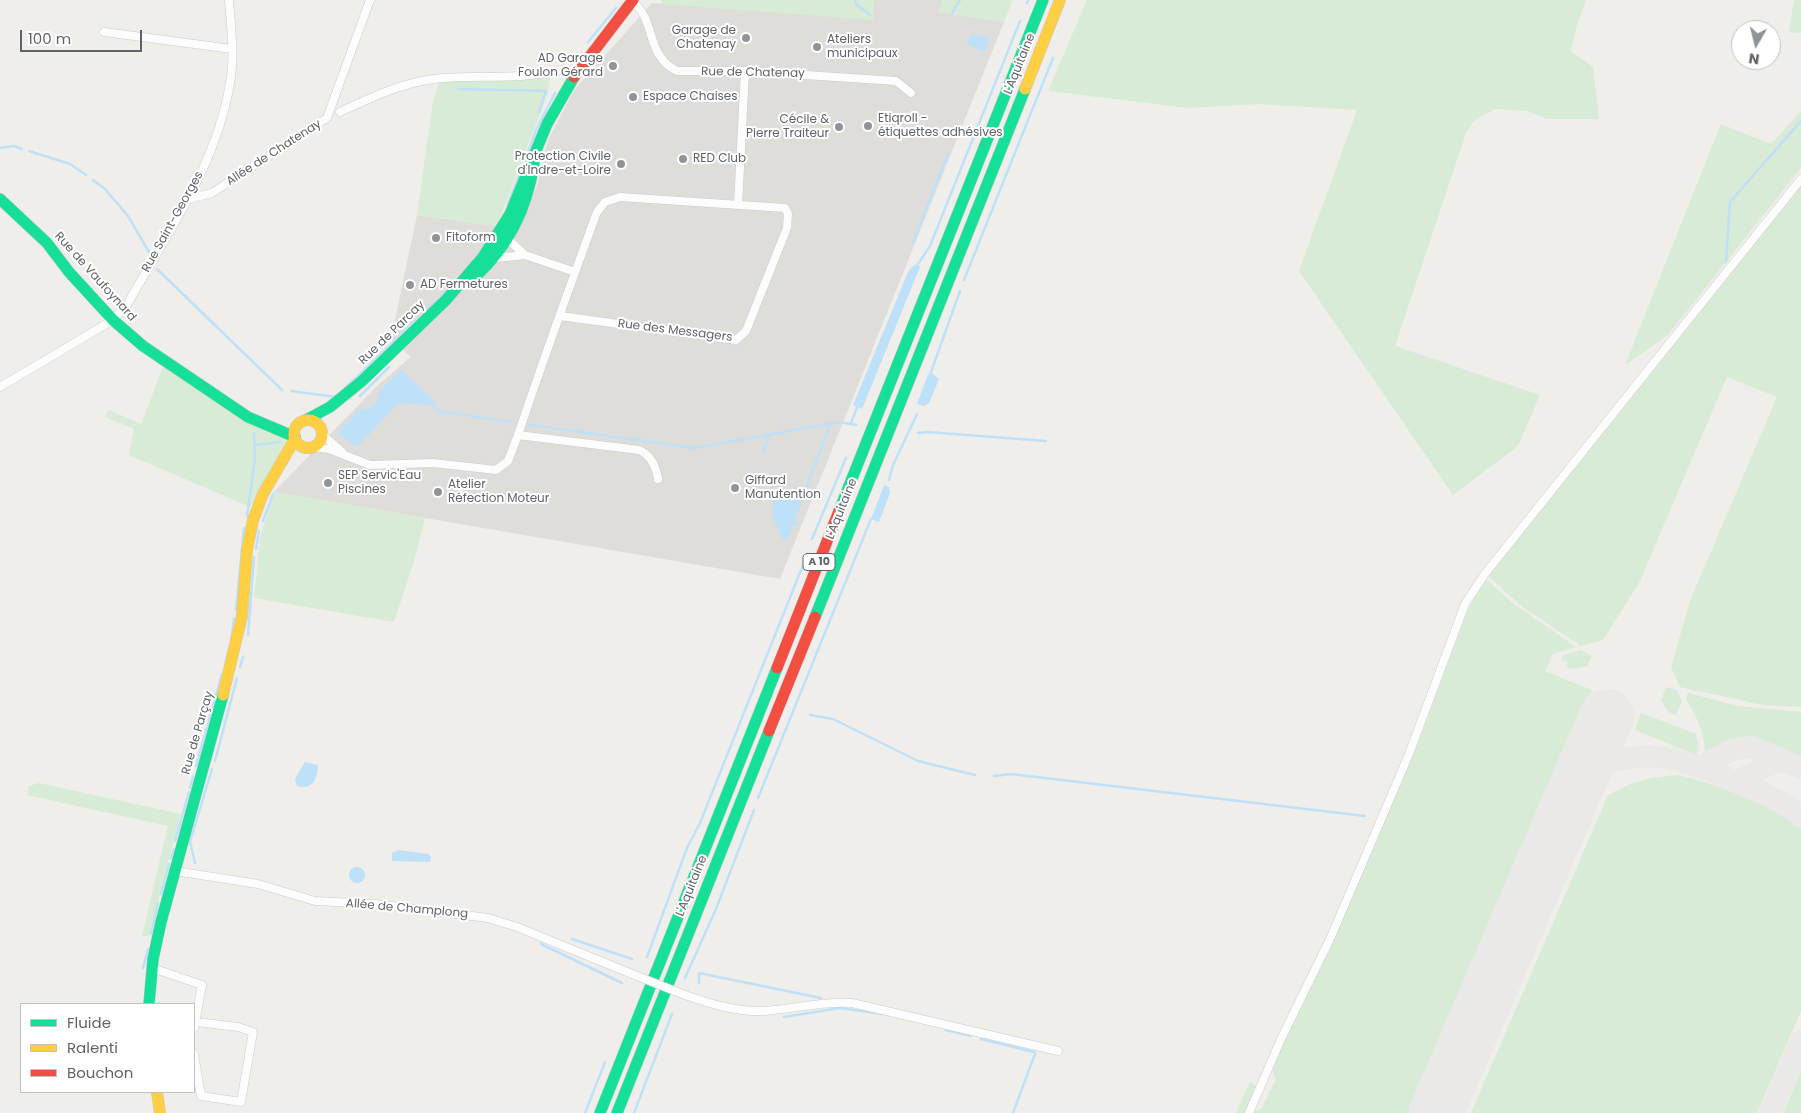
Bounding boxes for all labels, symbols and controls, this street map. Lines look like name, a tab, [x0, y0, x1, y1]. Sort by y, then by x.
scale bar	[22, 20, 145, 52]
north arrow	[1731, 20, 1781, 70]
place label: Garage de Chatenay	[672, 24, 736, 52]
text: 100 m	[28, 28, 71, 49]
street label: L'Aquitaine	[1001, 31, 1039, 97]
marker: Garage de Chatenay	[740, 32, 752, 44]
place label: Ateliers municipaux	[827, 33, 898, 61]
marker: Ateliers municipaux	[811, 41, 823, 53]
text: N	[1747, 48, 1761, 69]
place label: AD Garage Foulon Gérard	[518, 52, 603, 80]
marker: AD Garage Foulon Gérard	[607, 60, 619, 72]
street label: Rue de Chatenay	[701, 65, 805, 81]
place label: Espace Chaises	[643, 90, 738, 104]
marker: Espace Chaises	[627, 91, 639, 103]
place label: Etiqroll - étiquettes adhésives	[878, 112, 1003, 140]
place label: Cécile & Pierre Traiteur	[746, 113, 829, 141]
street label: Allée de Chatenay	[224, 117, 324, 189]
marker: Etiqroll - étiquettes adhésives	[862, 120, 874, 132]
marker: Cécile & Pierre Traiteur	[833, 121, 845, 133]
place label: Protection Civile d'Indre-et-Loire	[515, 150, 611, 178]
place label: RED Club	[693, 152, 746, 166]
marker: RED Club	[677, 153, 689, 165]
marker: Protection Civile d'Indre-et-Loire	[615, 158, 627, 170]
street label: Rue Saint-Georges	[139, 169, 207, 275]
street label: Rue de Vaufoynard	[51, 229, 139, 325]
place label: Fitoform	[446, 231, 496, 245]
marker: Fitoform	[430, 232, 442, 244]
place label: AD Fermetures	[420, 278, 508, 292]
marker: AD Fermetures	[404, 279, 416, 291]
street label: Rue de Parcay	[356, 298, 428, 368]
street label: Rue des Messagers	[617, 317, 733, 345]
place label: SEP Servic'Eau Piscines	[338, 469, 421, 497]
place label: Giffard Manutention	[745, 474, 821, 502]
street label: L'Aquitaine	[823, 476, 861, 542]
marker: SEP Servic'Eau Piscines	[322, 477, 334, 489]
place label: Atelier Réfection Moteur	[448, 478, 549, 506]
marker: Giffard Manutention	[729, 482, 741, 494]
marker: Atelier Réfection Moteur	[432, 486, 444, 498]
road number: A 10	[803, 554, 835, 570]
street label: Rue de Parçay	[179, 690, 217, 776]
street label: L'Aquitaine	[673, 853, 711, 919]
street label: Allée de Champlong	[345, 896, 469, 922]
legend	[20, 1003, 195, 1093]
text: Fluide	[67, 1012, 111, 1033]
text: Ralenti	[67, 1037, 118, 1058]
text: Bouchon	[67, 1062, 133, 1083]

